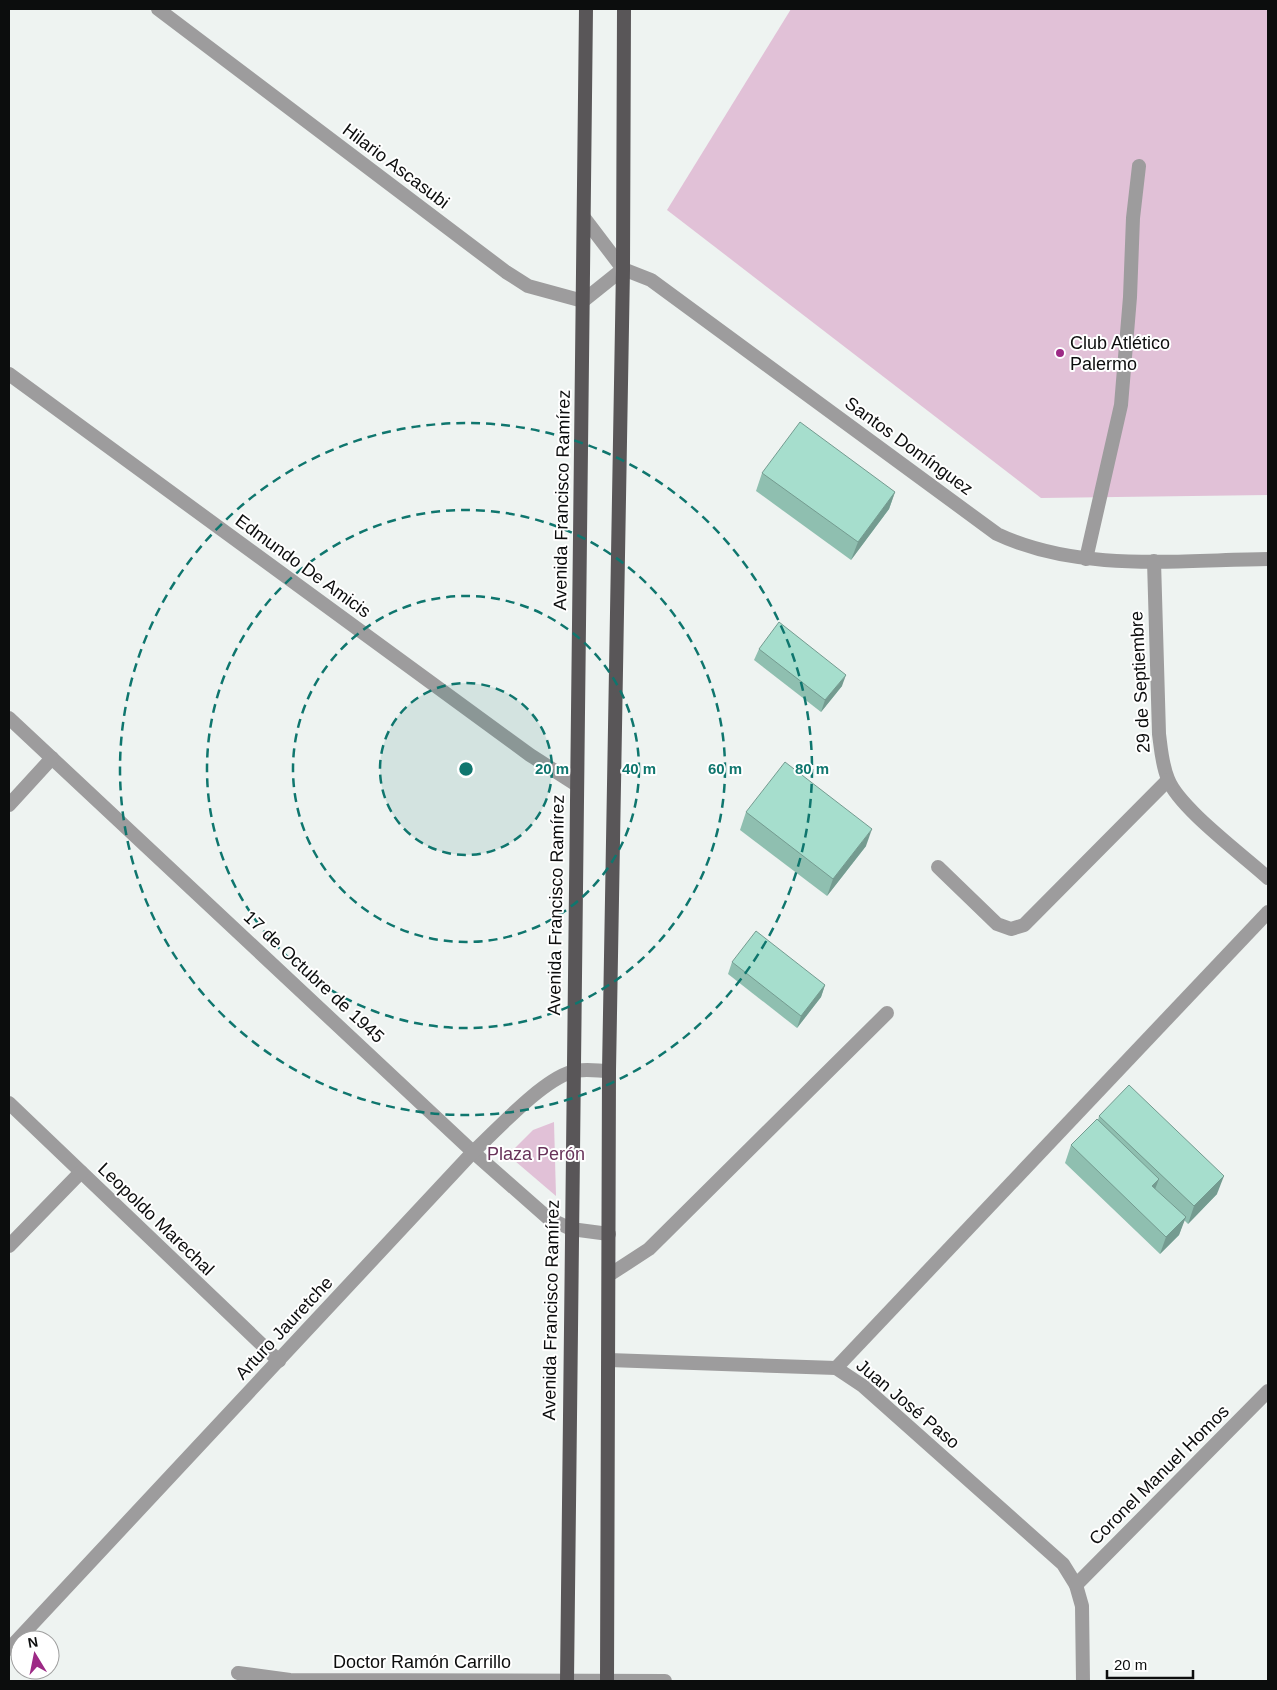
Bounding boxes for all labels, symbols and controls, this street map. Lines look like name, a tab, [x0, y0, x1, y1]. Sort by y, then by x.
street label: Hilario Ascasubi	[339, 119, 453, 213]
place label: Club Atlético Palermo	[1070, 333, 1170, 374]
marker: Club Atlético Palermo	[1054, 347, 1066, 359]
street label: Avenida Francisco Ramírez	[550, 389, 574, 611]
street label: Santos Domínguez	[841, 393, 977, 499]
street label: Edmundo De Amicis	[232, 510, 374, 622]
street label: 29 de Septiembre	[1126, 611, 1154, 753]
centre of rings	[457, 760, 475, 778]
text: 20 m	[535, 760, 569, 777]
text: 40 m	[622, 760, 656, 777]
text: 60 m	[708, 760, 742, 777]
text: 80 m	[795, 760, 829, 777]
street label: Avenida Francisco Ramírez	[544, 794, 568, 1016]
street label: 17 de Octubre de 1945	[240, 907, 388, 1047]
park label: Plaza Perón	[487, 1144, 585, 1164]
street label: Leopoldo Marechal	[94, 1159, 218, 1279]
street label: Avenida Francisco Ramírez	[539, 1199, 563, 1421]
street label: Arturo Jauretche	[231, 1273, 337, 1383]
street label: Juan José Paso	[853, 1355, 963, 1453]
street label: Coronel Manuel Homos	[1085, 1401, 1233, 1549]
north arrow	[10, 1630, 60, 1680]
text: N	[26, 1633, 39, 1651]
scale bar	[1107, 1648, 1193, 1680]
street label: Doctor Ramón Carrillo	[333, 1652, 511, 1672]
text: 20 m	[1114, 1656, 1147, 1673]

